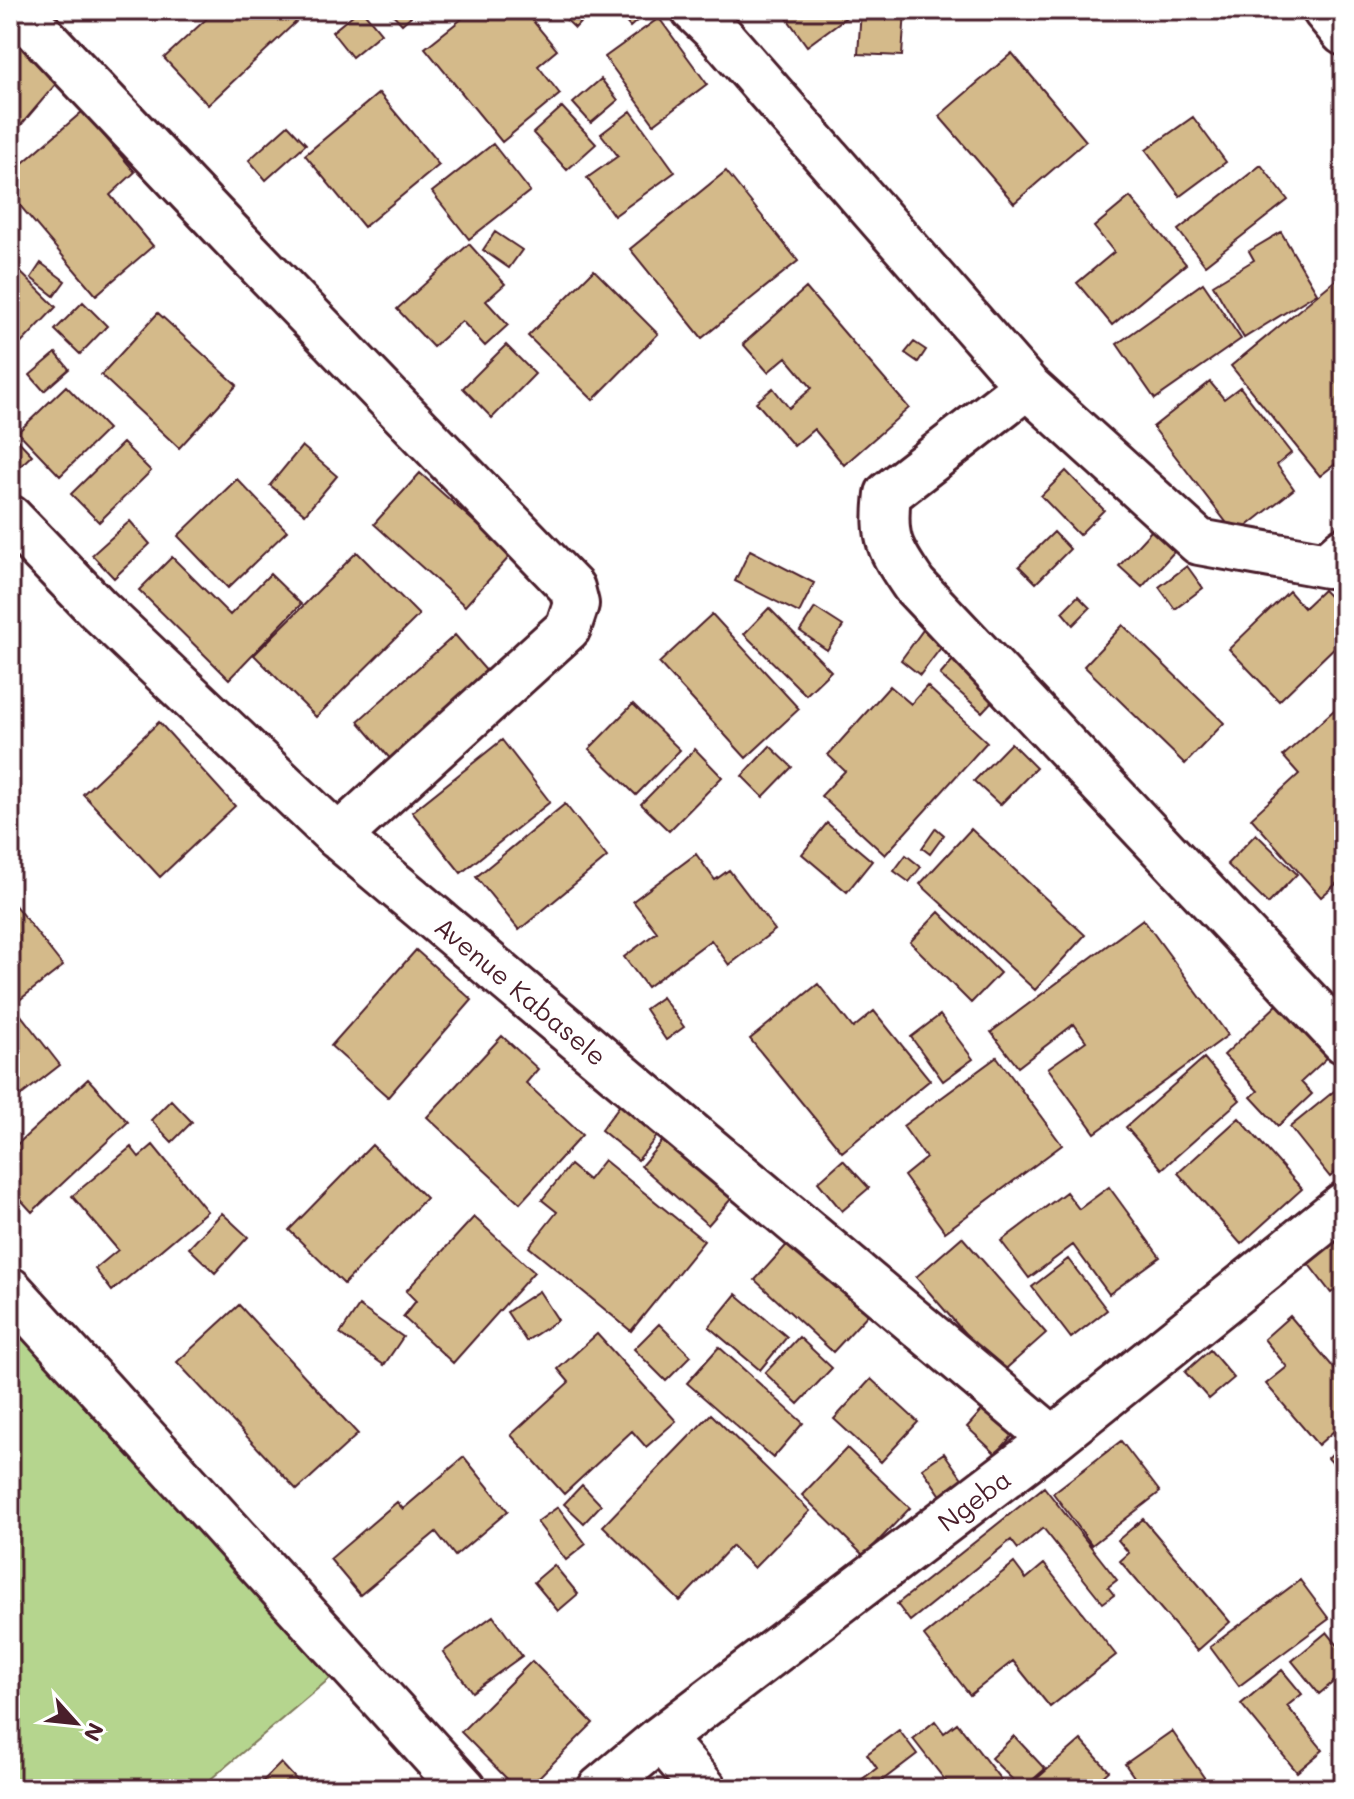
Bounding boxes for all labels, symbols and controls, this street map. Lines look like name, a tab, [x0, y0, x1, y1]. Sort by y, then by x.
street label: Avenue Kabasele	[428, 909, 614, 1073]
street label: Ngeba	[931, 1461, 1017, 1539]
north arrow	[36, 1683, 116, 1763]
text: N	[78, 1718, 111, 1746]

